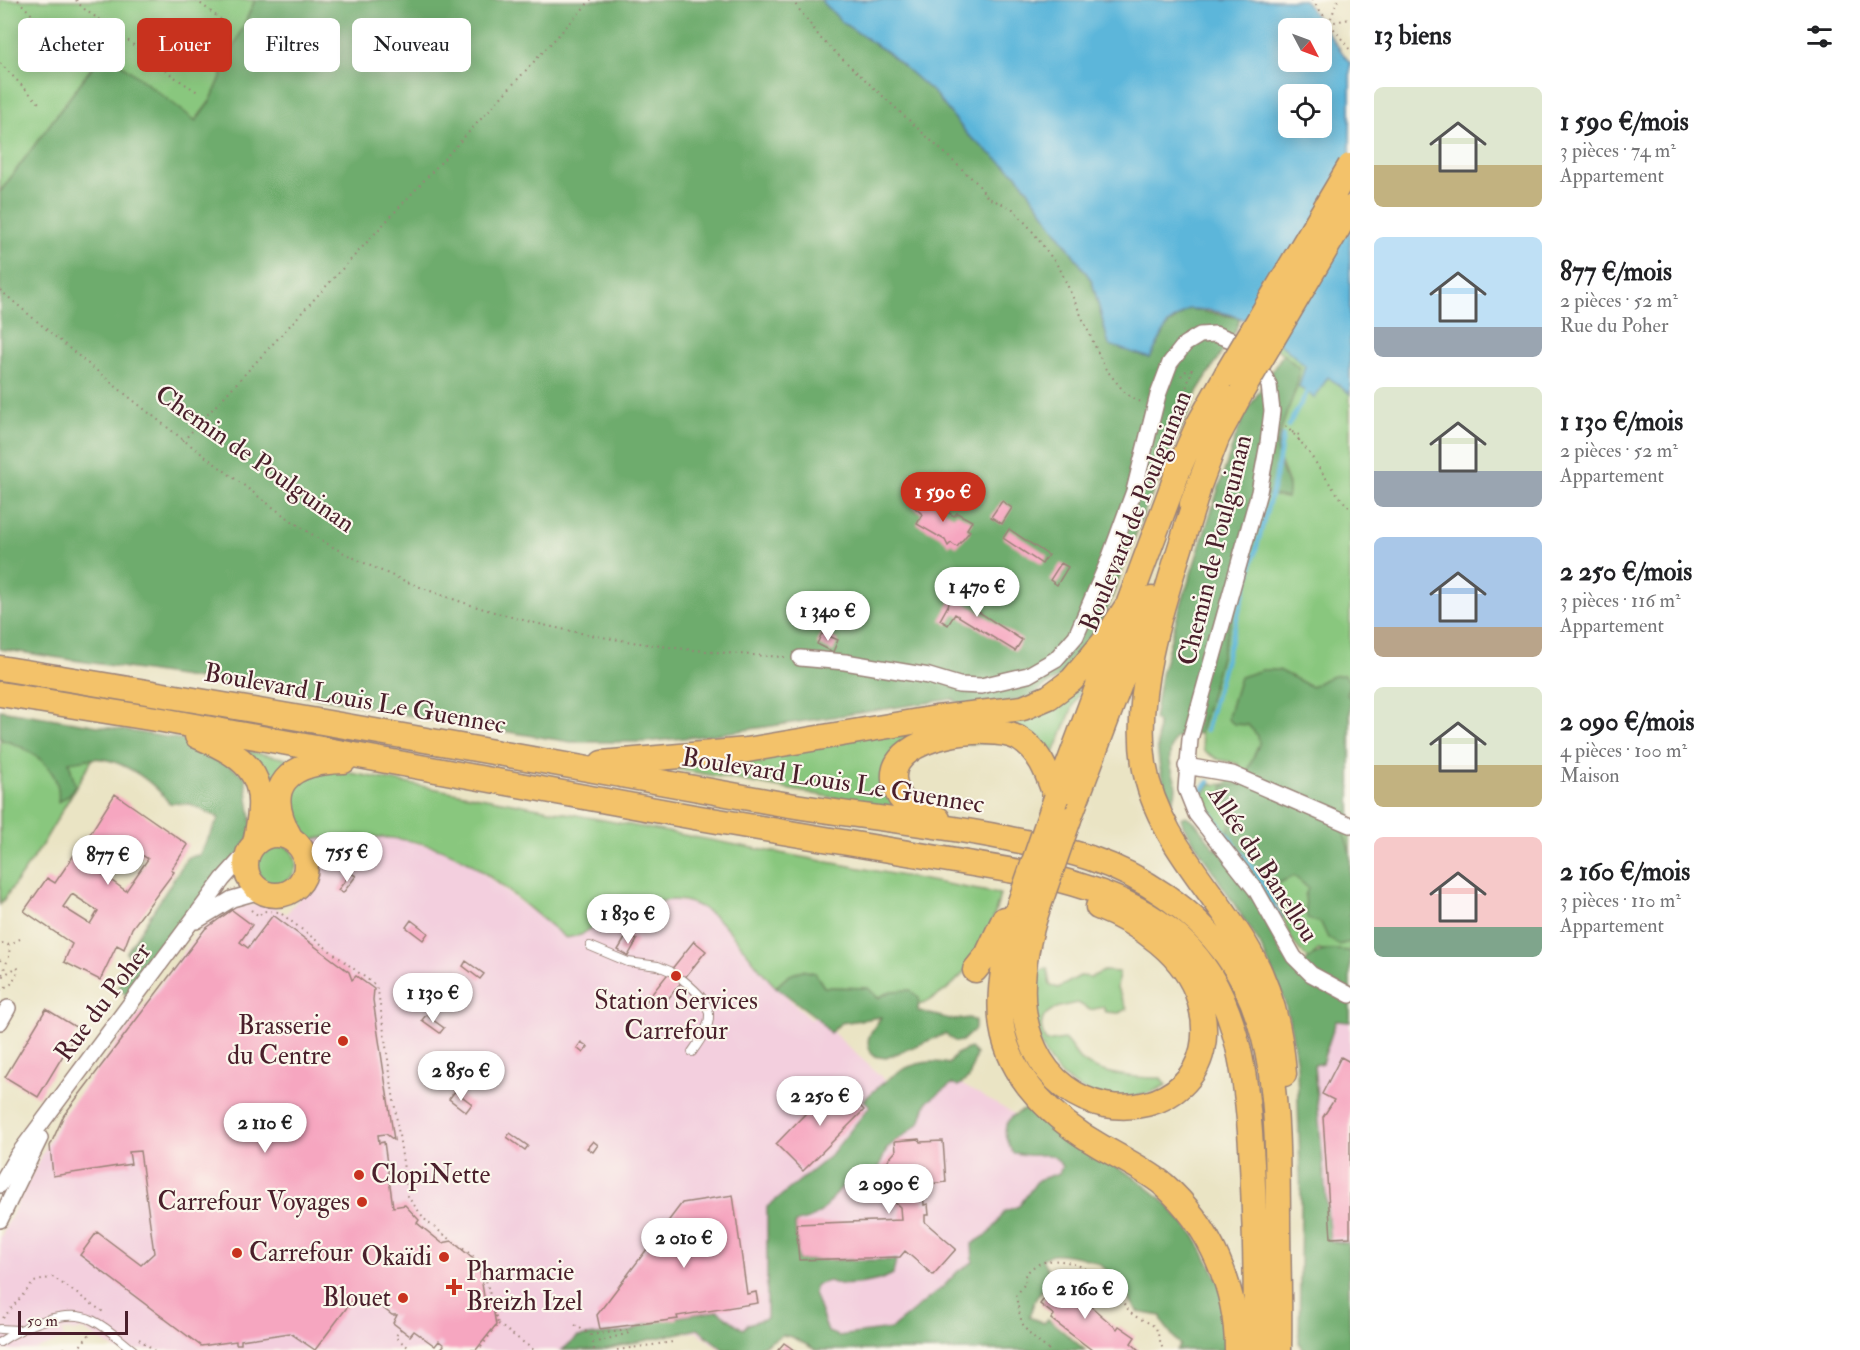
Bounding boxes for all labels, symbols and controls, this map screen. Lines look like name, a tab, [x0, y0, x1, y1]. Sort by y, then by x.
chip: Acheter	[18, 18, 125, 72]
chip: Louer	[137, 18, 232, 72]
chip: Filtres	[244, 18, 340, 72]
chip: Nouveau	[352, 18, 471, 72]
north arrow	[1278, 18, 1332, 72]
map controls	[1278, 18, 1332, 138]
text: 13 biens	[1374, 20, 1451, 52]
icon: filters	[1803, 20, 1836, 53]
button: locate	[1278, 84, 1332, 138]
text: 1 590 €/mois	[1560, 106, 1689, 138]
icon: home	[1422, 111, 1494, 183]
text: 3 pièces · 74 m²	[1560, 138, 1676, 163]
text: Appartement	[1560, 163, 1664, 188]
text: 877 €/mois	[1560, 256, 1672, 288]
icon: home	[1422, 261, 1494, 333]
text: 2 pièces · 52 m²	[1560, 288, 1678, 313]
text: Rue du Poher	[1560, 313, 1668, 338]
street label: Chemin de Poulguinan	[149, 378, 361, 540]
street label: Boulevard de Poulguinan	[1073, 386, 1199, 636]
text: 1 130 €/mois	[1560, 406, 1683, 438]
icon: home	[1422, 411, 1494, 483]
street label: Chemin de Poulguinan	[1171, 431, 1259, 669]
text: 2 pièces · 52 m²	[1560, 438, 1678, 463]
text: Appartement	[1560, 463, 1664, 488]
pin: 1 590 €	[888, 472, 998, 523]
text: 1 590 €	[915, 479, 971, 504]
text: 2 250 €/mois	[1560, 556, 1692, 588]
icon: home	[1422, 561, 1494, 633]
pin: 1 470 €	[922, 567, 1032, 618]
text: 1 470 €	[949, 574, 1005, 599]
text: 3 pièces · 116 m²	[1560, 588, 1681, 613]
pin: 1 340 €	[773, 591, 883, 642]
text: 1 340 €	[800, 598, 856, 623]
text: Appartement	[1560, 613, 1664, 638]
street label: Boulevard Louis Le Guennec	[202, 657, 508, 741]
text: 2 090 €/mois	[1560, 706, 1694, 738]
icon: home	[1422, 711, 1494, 783]
text: 4 pièces · 100 m²	[1560, 738, 1687, 763]
street label: Boulevard Louis Le Guennec	[679, 741, 987, 821]
text: Maison	[1560, 763, 1620, 788]
street label: Allée du Banellou	[1200, 779, 1325, 948]
pin: 755 €	[305, 832, 389, 883]
pin: 877 €	[66, 835, 150, 886]
text: 755 €	[326, 839, 368, 864]
text: 877 €	[86, 842, 130, 867]
text: 2 160 €/mois	[1560, 856, 1690, 888]
icon: home	[1422, 861, 1494, 933]
text: 3 pièces · 110 m²	[1560, 888, 1681, 913]
pin: 1 830 €	[573, 894, 683, 945]
text: 1 830 €	[601, 901, 655, 926]
text: Appartement	[1560, 913, 1664, 938]
street label: Rue du Poher	[48, 936, 158, 1068]
marker: Station Services Carrefour	[669, 969, 683, 983]
pin: 1 130 €	[378, 973, 488, 1024]
text: 1 130 €	[407, 980, 459, 1005]
place label: Station Services Carrefour	[594, 985, 758, 1047]
place label: Brasserie du Centre	[227, 1010, 331, 1072]
marker: Brasserie du Centre	[336, 1034, 350, 1048]
pin: 2 850 €	[406, 1051, 516, 1102]
text: 2 850 €	[432, 1058, 490, 1083]
pin: 2 250 €	[765, 1076, 875, 1127]
text: 2 250 €	[790, 1083, 850, 1108]
pin: 2 110 €	[210, 1103, 320, 1154]
text: 2 110 €	[238, 1110, 292, 1135]
place label: ClopiNette	[371, 1159, 490, 1192]
pin: 2 090 €	[834, 1164, 944, 1215]
marker: ClopiNette	[352, 1168, 366, 1182]
text: 2 090 €	[858, 1171, 920, 1196]
place label: Carrefour Voyages	[158, 1186, 350, 1218]
marker: Carrefour Voyages	[355, 1195, 369, 1209]
pin: 2 010 €	[629, 1218, 739, 1269]
text: 2 010 €	[655, 1225, 713, 1250]
place label: Carrefour	[249, 1237, 353, 1269]
place label: Okaïdi	[362, 1241, 432, 1273]
marker: Carrefour	[230, 1246, 244, 1260]
marker: Okaïdi	[437, 1250, 451, 1264]
place label: Pharmacie Breizh Izel	[466, 1256, 583, 1318]
pin: 2 160 €	[1030, 1269, 1140, 1320]
text: 2 160 €	[1056, 1276, 1114, 1301]
marker: Pharmacie Breizh Izel	[447, 1280, 461, 1294]
place label: Blouet	[322, 1282, 391, 1314]
marker: Blouet	[396, 1291, 410, 1305]
scale bar	[18, 1308, 128, 1336]
text: 50 m	[27, 1311, 58, 1331]

